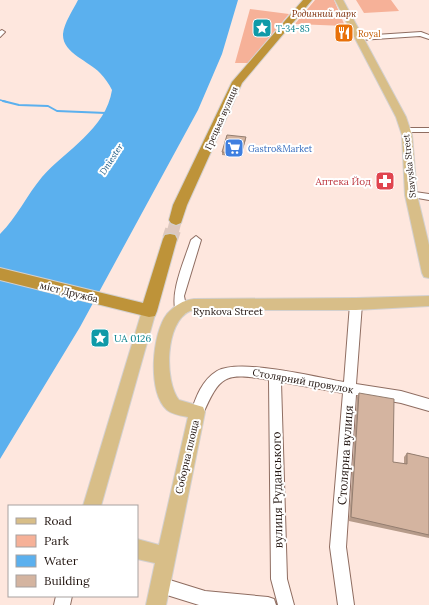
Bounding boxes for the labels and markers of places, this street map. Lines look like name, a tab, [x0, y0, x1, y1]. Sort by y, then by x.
place icon: Т-34-85	[251, 17, 273, 39]
restaurant icon: Royal	[333, 22, 355, 44]
place label: Т-34-85	[276, 23, 310, 34]
place label: Royal	[358, 28, 381, 39]
supermarket icon: Gastro&Market	[223, 137, 245, 159]
place label: Gastro&Market	[248, 143, 313, 154]
pharmacy icon: Аптека Йод	[374, 170, 396, 192]
place label: Аптека Йод	[315, 175, 371, 188]
place icon: UA 0126	[89, 327, 111, 349]
place label: UA 0126	[114, 332, 151, 345]

